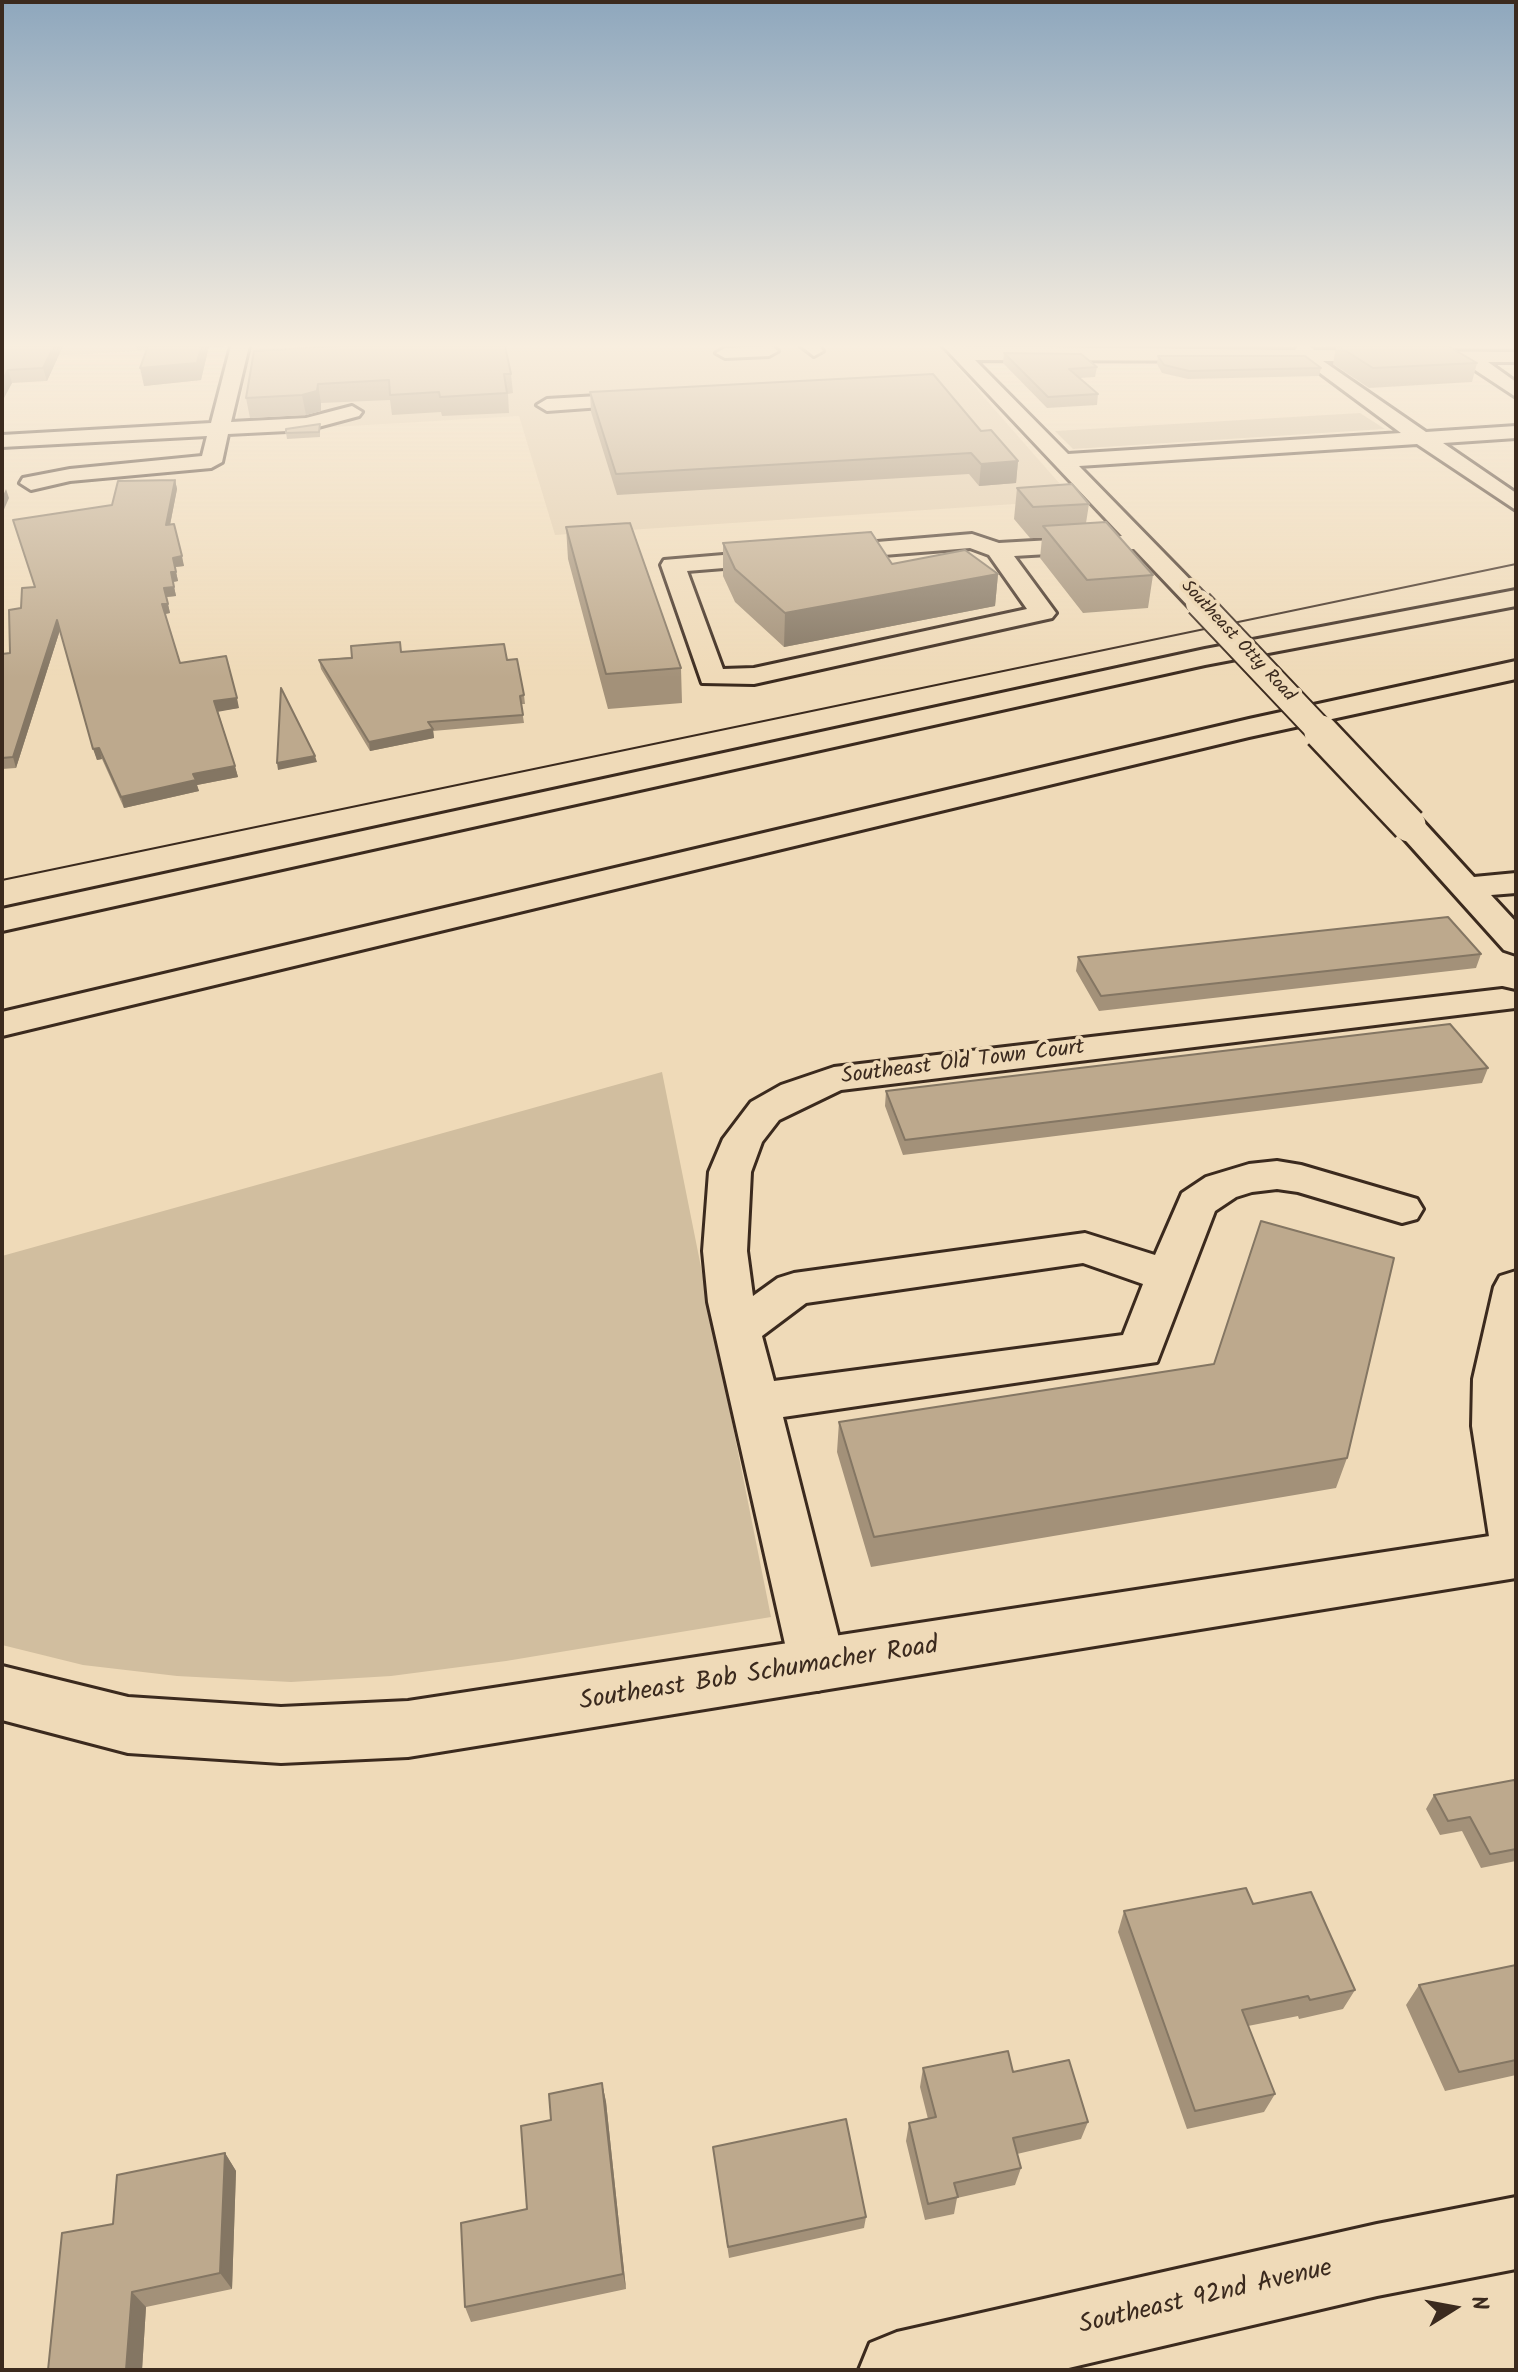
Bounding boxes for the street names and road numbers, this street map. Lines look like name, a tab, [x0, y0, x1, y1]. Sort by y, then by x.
street label: Southeast Otty Road	[1175, 577, 1299, 707]
street label: Southeast Old Town Court	[840, 1036, 1086, 1092]
street label: Southeast Bob Schumacher Road	[577, 1632, 941, 1720]
street label: Southeast 92nd Avenue	[1076, 2255, 1336, 2343]

